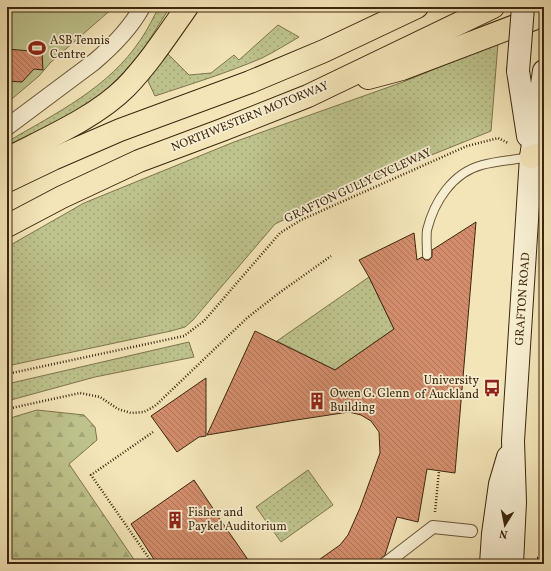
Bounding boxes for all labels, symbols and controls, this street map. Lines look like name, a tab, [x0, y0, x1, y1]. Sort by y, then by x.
place label: ASB Tennis Centre	[50, 33, 110, 63]
sports icon: ASB Tennis Centre	[27, 38, 47, 58]
street label: NORTHWESTERN MOTORWAY	[169, 78, 331, 156]
street label: GRAFTON GULLY CYCLEWAY	[282, 145, 435, 227]
street label: GRAFTON ROAD	[512, 252, 534, 346]
place label: University of Auckland	[415, 373, 480, 403]
bus stop icon: University of Auckland	[482, 378, 502, 398]
place label: Owen G. Glenn Building	[330, 386, 410, 416]
building icon: Owen G. Glenn Building	[307, 391, 327, 411]
place label: Fisher and Paykel Auditorium	[188, 505, 287, 535]
north arrow	[485, 505, 525, 545]
building icon: Fisher and Paykel Auditorium	[165, 510, 185, 530]
text: N	[498, 525, 509, 541]

